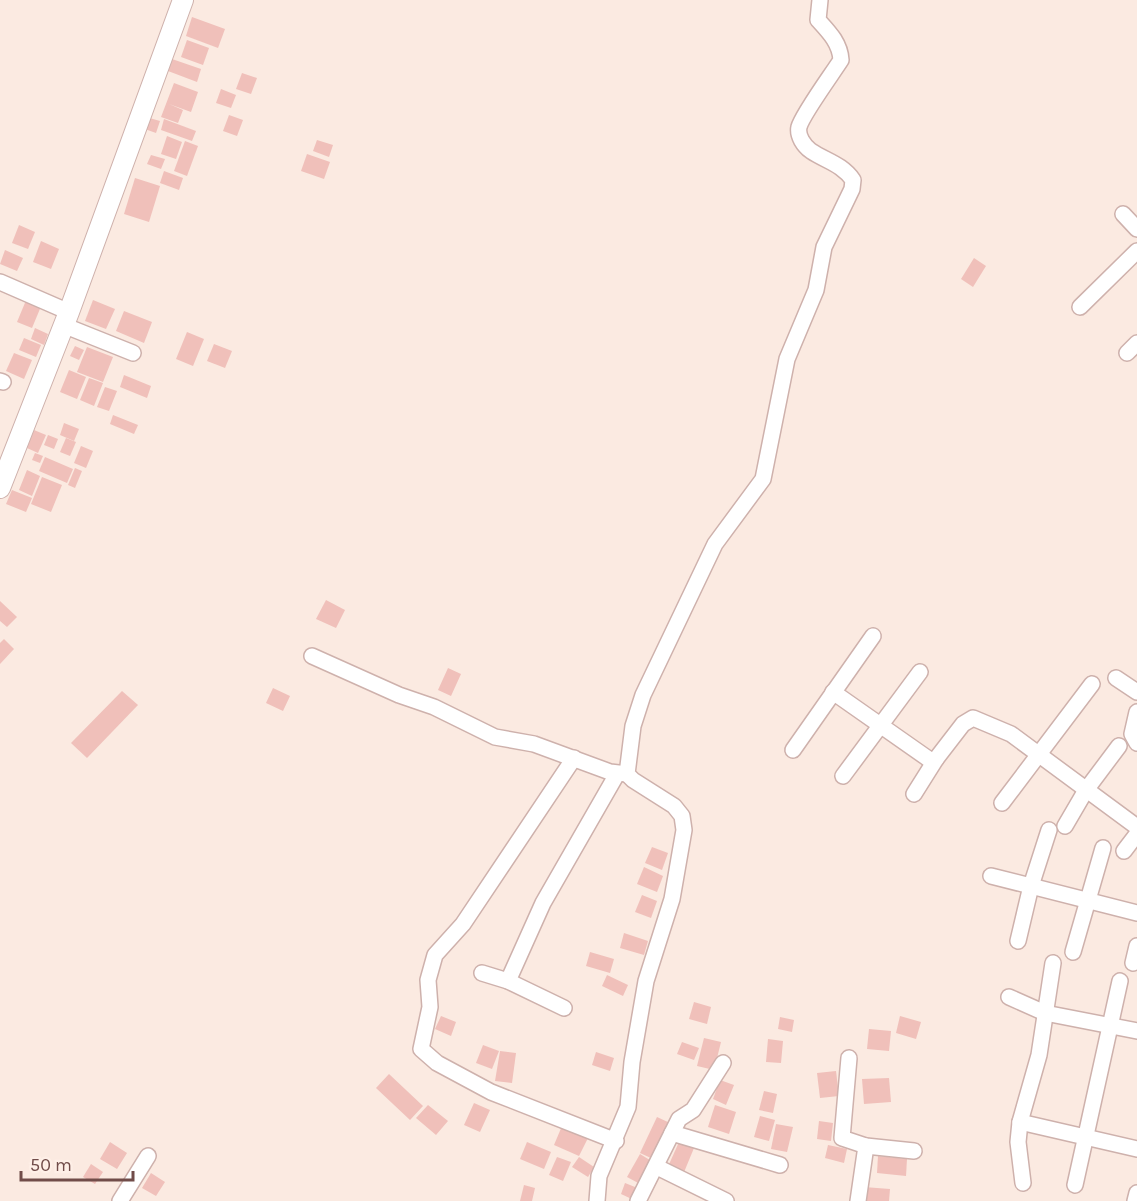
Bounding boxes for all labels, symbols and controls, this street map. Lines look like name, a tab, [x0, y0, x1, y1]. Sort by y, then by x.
scale bar	[21, 1144, 134, 1182]
text: 50 m	[30, 1154, 72, 1176]

